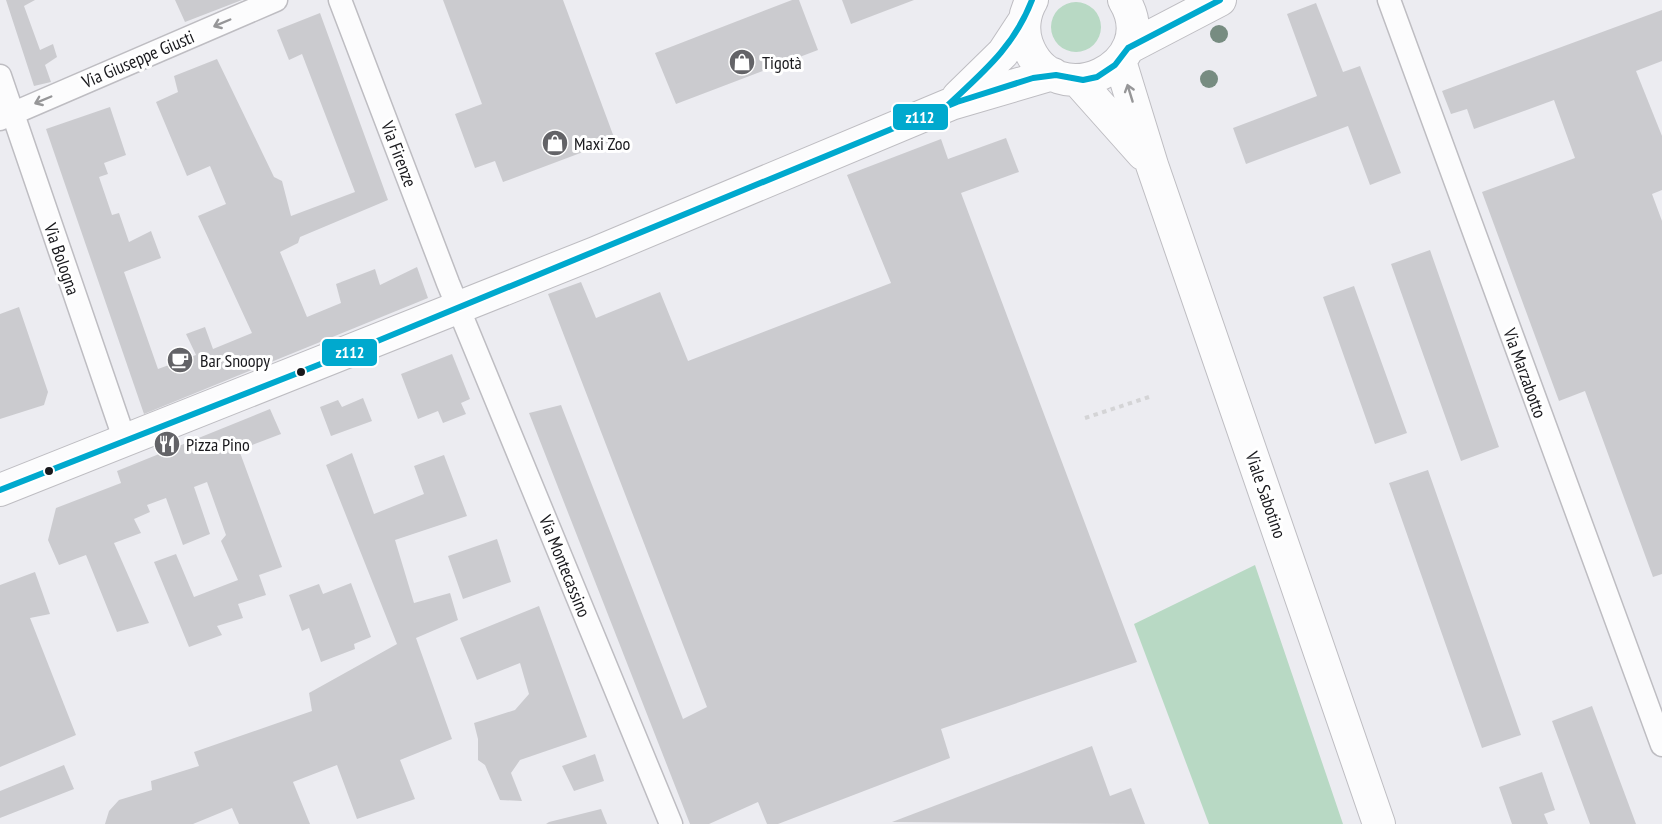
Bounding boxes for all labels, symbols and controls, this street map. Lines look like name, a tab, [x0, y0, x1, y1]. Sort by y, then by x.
one-way arrow	[213, 18, 232, 29]
street label: Via Giuseppe Giusti	[77, 25, 198, 93]
shop icon: Tigotà	[727, 47, 757, 77]
place label: Tigotà	[762, 51, 802, 74]
one-way arrow	[1124, 84, 1135, 103]
one-way arrow	[34, 95, 53, 106]
line badge: z112	[892, 103, 949, 131]
text: z112	[905, 107, 935, 127]
street label: Via Firenze	[376, 117, 422, 190]
shop icon: Maxi Zoo	[540, 128, 570, 158]
place label: Maxi Zoo	[574, 132, 630, 155]
street label: Via Bologna	[39, 219, 85, 298]
street label: Via Marzabotto	[1498, 324, 1552, 421]
line badge: z112	[321, 338, 378, 367]
text: z112	[335, 342, 365, 362]
cafe icon: Bar Snoopy	[165, 345, 195, 375]
place label: Bar Snoopy	[200, 349, 270, 372]
unlabelled marker	[295, 366, 307, 378]
restaurant icon: Pizza Pino	[152, 429, 182, 459]
place label: Pizza Pino	[186, 433, 250, 456]
street label: Viale Sabotino	[1240, 448, 1292, 541]
unlabelled marker	[43, 465, 55, 477]
street label: Via Montecassino	[534, 511, 596, 621]

